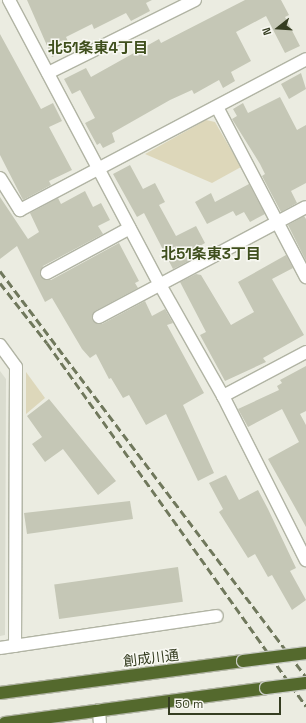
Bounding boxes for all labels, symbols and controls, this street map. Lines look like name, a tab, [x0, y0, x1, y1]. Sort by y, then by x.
north arrow	[258, 8, 298, 48]
text: N	[259, 26, 274, 37]
district label: 北51条東4丁目	[48, 39, 148, 57]
district label: 北51条東3丁目	[161, 245, 261, 263]
street label: 創成川通	[122, 646, 180, 670]
scale bar	[170, 689, 283, 715]
text: 50 m	[175, 696, 203, 712]

